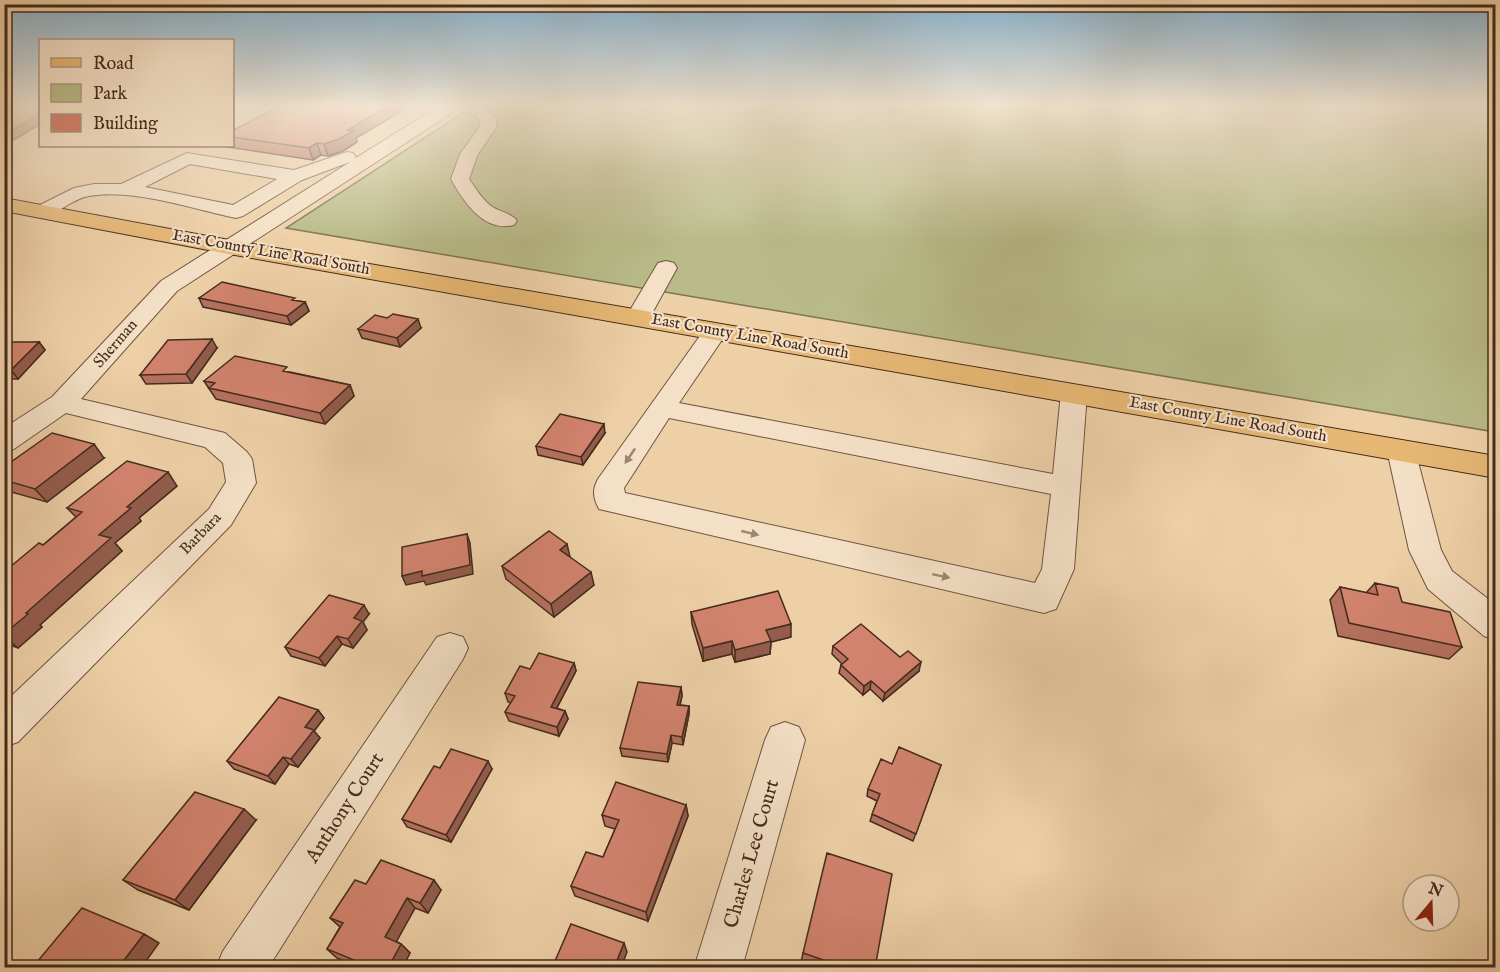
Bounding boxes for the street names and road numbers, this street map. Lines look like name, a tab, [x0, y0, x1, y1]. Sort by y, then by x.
street label: East County Line Road South	[171, 226, 372, 280]
street label: East County Line Road South	[650, 310, 851, 364]
street label: Sherman	[90, 315, 143, 372]
street label: East County Line Road South	[1128, 393, 1329, 447]
street label: Barbara	[176, 508, 226, 560]
street label: Anthony Court	[300, 748, 390, 869]
street label: Charles Lee Court	[719, 777, 785, 931]

